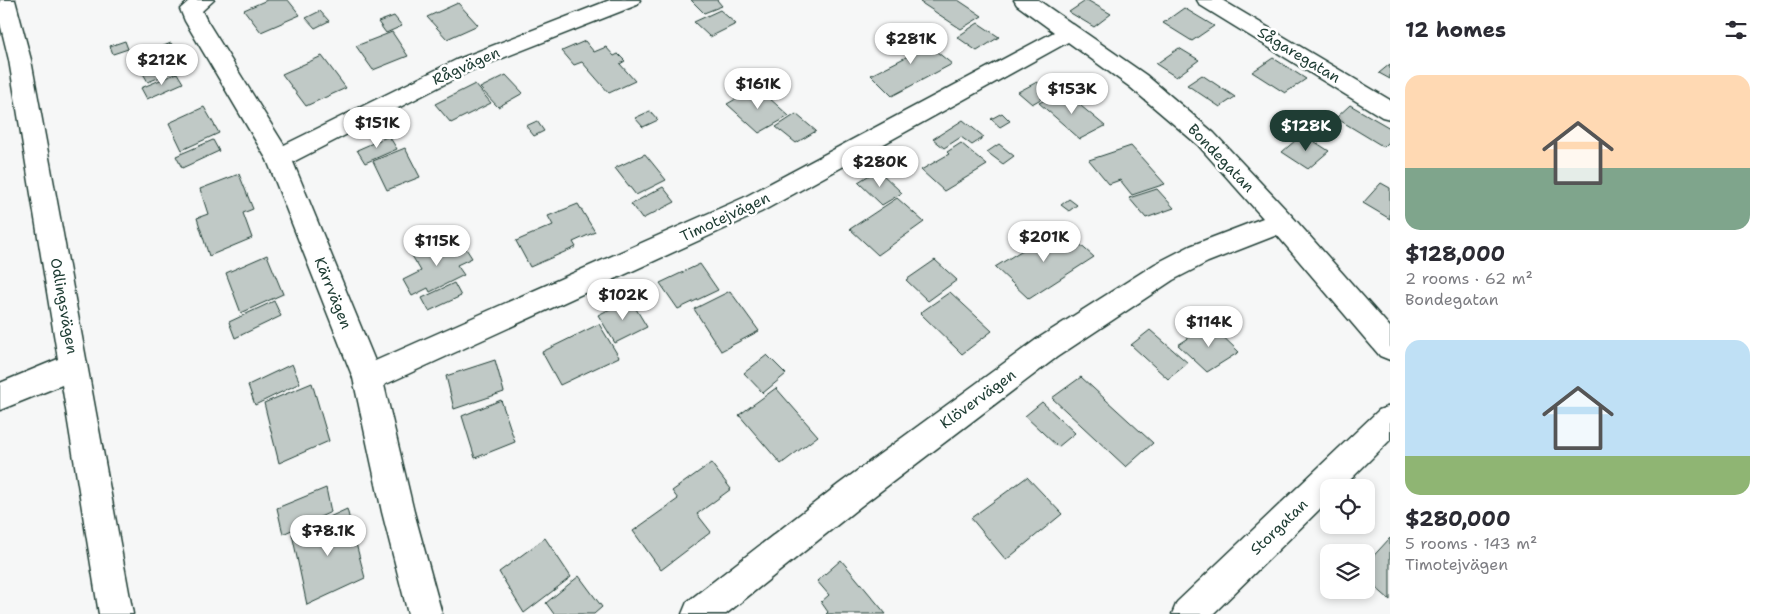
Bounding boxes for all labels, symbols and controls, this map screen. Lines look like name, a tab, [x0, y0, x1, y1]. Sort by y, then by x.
text: 12 homes	[1405, 16, 1506, 44]
icon: filters	[1722, 16, 1750, 44]
pin: $281K	[876, 22, 946, 65]
street label: Sågaregatan	[1254, 22, 1344, 88]
text: $281K	[886, 28, 936, 49]
street label: Rågvägen	[429, 42, 503, 90]
pin: $212K	[127, 44, 197, 86]
text: $212K	[137, 49, 187, 70]
pin: $161K	[723, 68, 793, 110]
pin: $153K	[1037, 72, 1107, 115]
text: $161K	[735, 73, 781, 94]
text: $153K	[1047, 78, 1097, 99]
pin: $151K	[342, 106, 412, 149]
icon: home	[1533, 108, 1623, 198]
pin: $128K	[1271, 110, 1341, 152]
text: $151K	[354, 112, 400, 133]
text: $128K	[1281, 115, 1331, 136]
street label: Bondegatan	[1183, 120, 1259, 196]
pin: $280K	[845, 146, 915, 188]
text: $280K	[853, 151, 907, 172]
street label: Timotejvägen	[677, 188, 773, 246]
pin: $201K	[1009, 220, 1079, 263]
pin: $115K	[402, 224, 472, 267]
text: $201K	[1019, 226, 1069, 247]
text: $115K	[414, 230, 460, 251]
text: $128,000	[1405, 240, 1505, 268]
street label: Kärrvägen	[310, 254, 356, 332]
street label: Odlingsvägen	[46, 256, 82, 356]
text: 2 rooms · 62 m²	[1405, 268, 1533, 289]
pin: $102K	[588, 278, 658, 321]
text: $102K	[598, 284, 648, 305]
text: Bondegatan	[1405, 289, 1499, 310]
pin: $114K	[1174, 306, 1244, 348]
text: $114K	[1186, 311, 1232, 332]
street label: Klövervägen	[936, 365, 1020, 433]
icon: home	[1533, 373, 1623, 463]
map controls	[1320, 479, 1375, 599]
button: locate	[1320, 479, 1375, 534]
street label: Storgatan	[1246, 495, 1312, 559]
text: $280,000	[1405, 505, 1511, 533]
pin: $78.1K	[287, 514, 369, 557]
text: $78.1K	[301, 520, 355, 541]
text: 5 rooms · 143 m²	[1405, 533, 1537, 554]
button: layers	[1320, 544, 1375, 599]
text: Timotejvägen	[1405, 554, 1508, 575]

